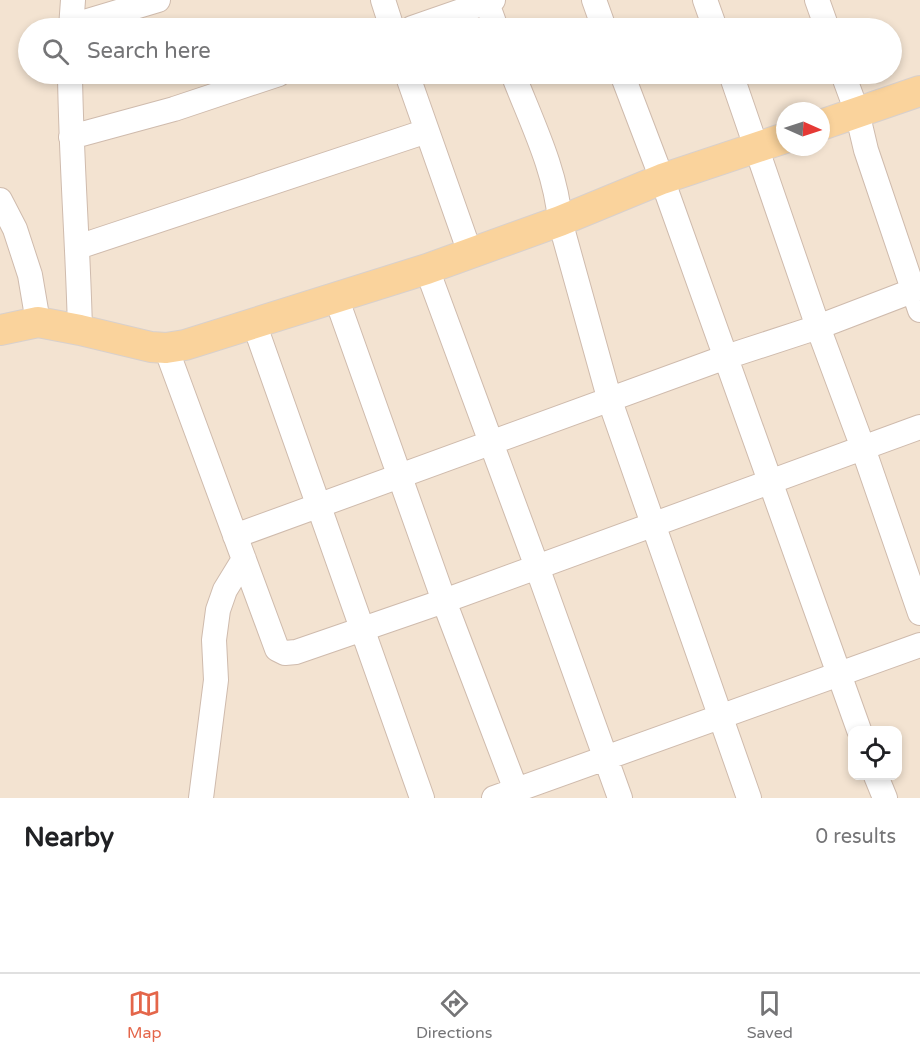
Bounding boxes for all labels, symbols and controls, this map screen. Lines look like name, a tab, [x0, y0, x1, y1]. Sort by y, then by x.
search box	[18, 18, 902, 84]
icon: search	[39, 35, 72, 68]
text: Search here	[87, 38, 211, 64]
north arrow	[776, 102, 830, 156]
map controls	[848, 726, 902, 780]
button: locate	[848, 726, 902, 780]
text: Nearby	[24, 822, 114, 853]
text: 0 results	[816, 825, 896, 849]
tab: Map	[127, 987, 162, 1043]
tab: Directions	[416, 987, 492, 1043]
tab: Saved	[747, 987, 793, 1043]

